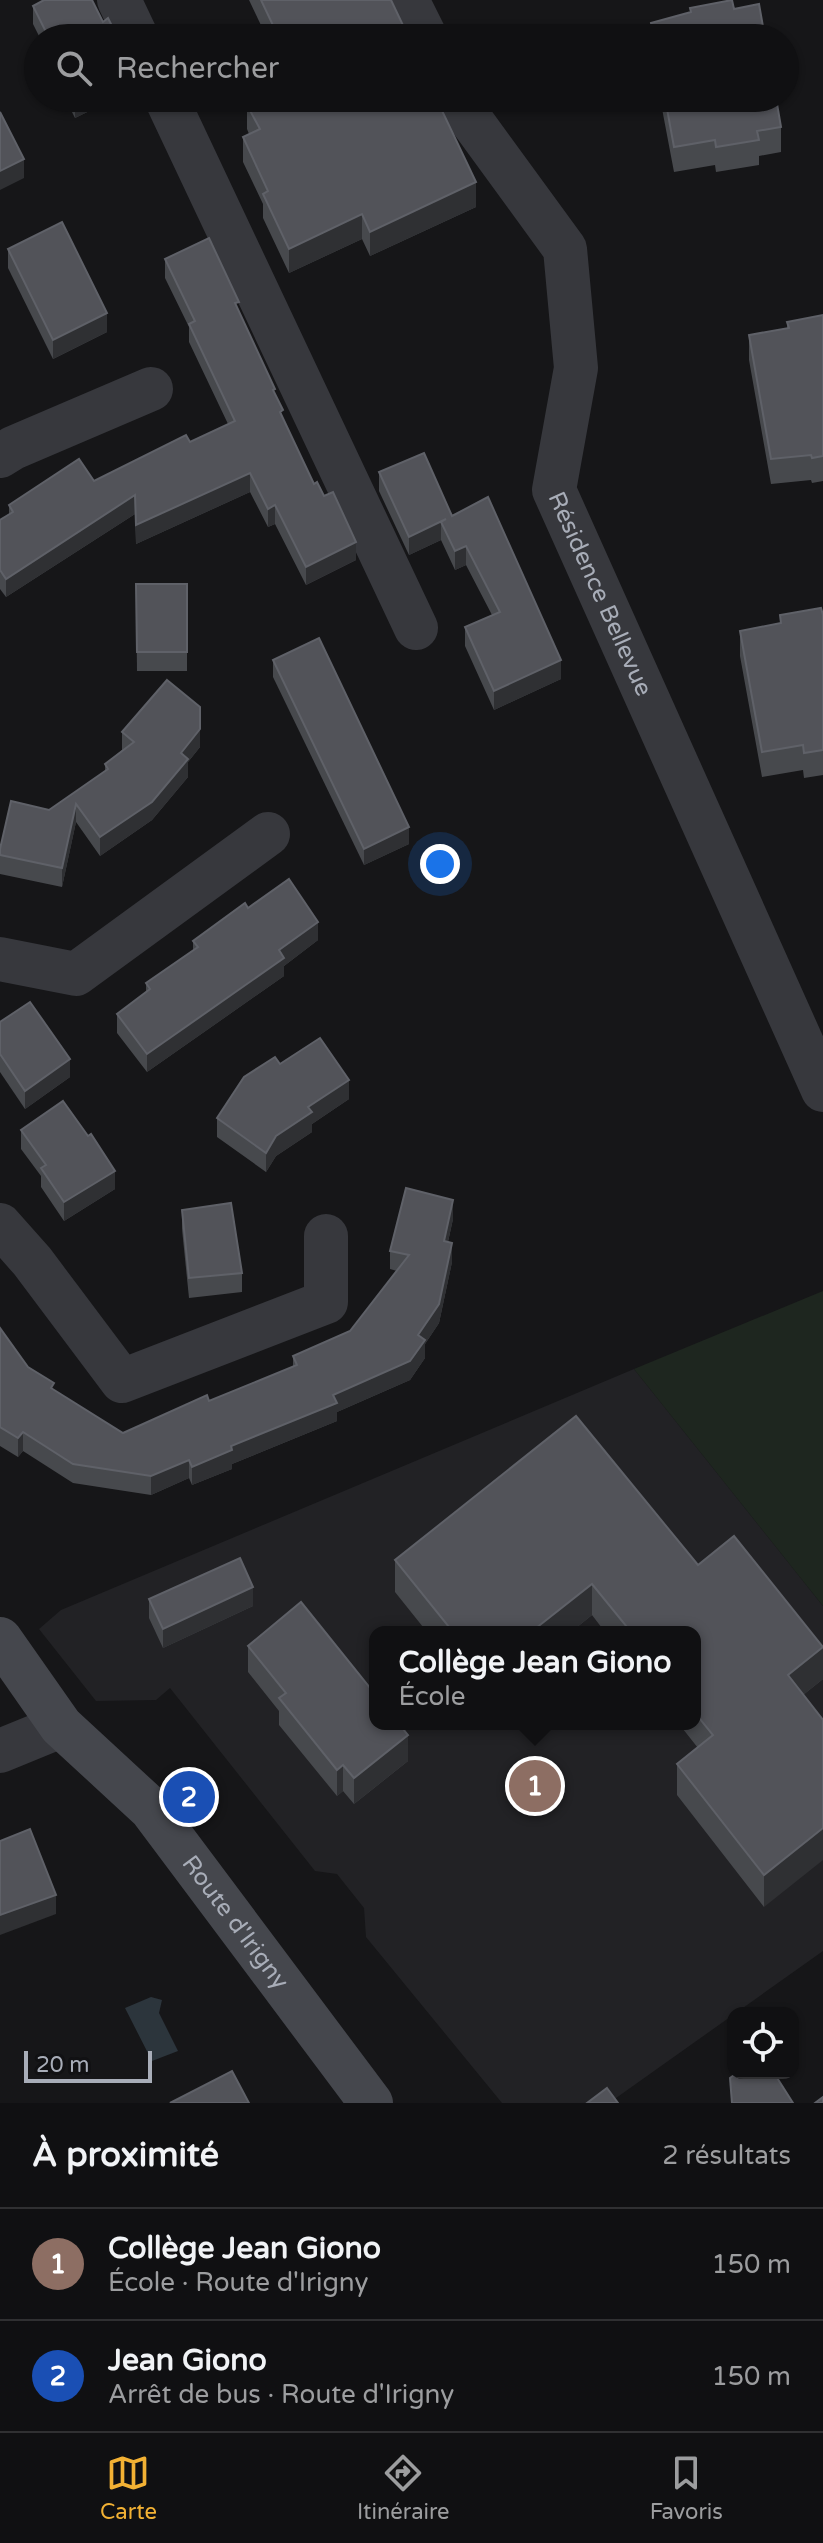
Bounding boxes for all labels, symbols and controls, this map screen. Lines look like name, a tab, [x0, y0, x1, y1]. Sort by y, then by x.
search box	[24, 24, 799, 112]
icon: search	[52, 46, 96, 90]
text: Rechercher	[116, 50, 279, 87]
street label: Résidence Bellevue	[542, 487, 659, 700]
your location	[420, 844, 460, 884]
popup	[369, 1626, 701, 1730]
text: Collège Jean Giono	[398, 1644, 672, 1681]
text: École	[398, 1681, 465, 1712]
pin: 1	[509, 1756, 561, 1816]
pin: 2	[163, 1767, 215, 1827]
street label: Route d'Irigny	[176, 1849, 295, 1995]
map controls	[727, 2007, 799, 2079]
button: locate	[727, 2007, 799, 2079]
scale bar	[24, 2047, 152, 2083]
text: 20 m	[36, 2052, 90, 2078]
text: À proximité	[32, 2135, 219, 2176]
text: 2 résultats	[662, 2140, 791, 2171]
text: Collège Jean Giono	[108, 2230, 381, 2267]
text: 1	[50, 2249, 66, 2280]
text: 150 m	[711, 2249, 791, 2280]
text: École · Route d'Irigny	[108, 2267, 368, 2298]
text: Jean Giono	[108, 2342, 267, 2379]
text: 2	[50, 2361, 66, 2392]
text: 150 m	[711, 2361, 791, 2392]
text: Arrêt de bus · Route d'Irigny	[108, 2379, 454, 2410]
tab: Carte	[100, 2451, 157, 2525]
tab: Itinéraire	[357, 2451, 450, 2525]
tab: Favoris	[650, 2451, 723, 2525]

